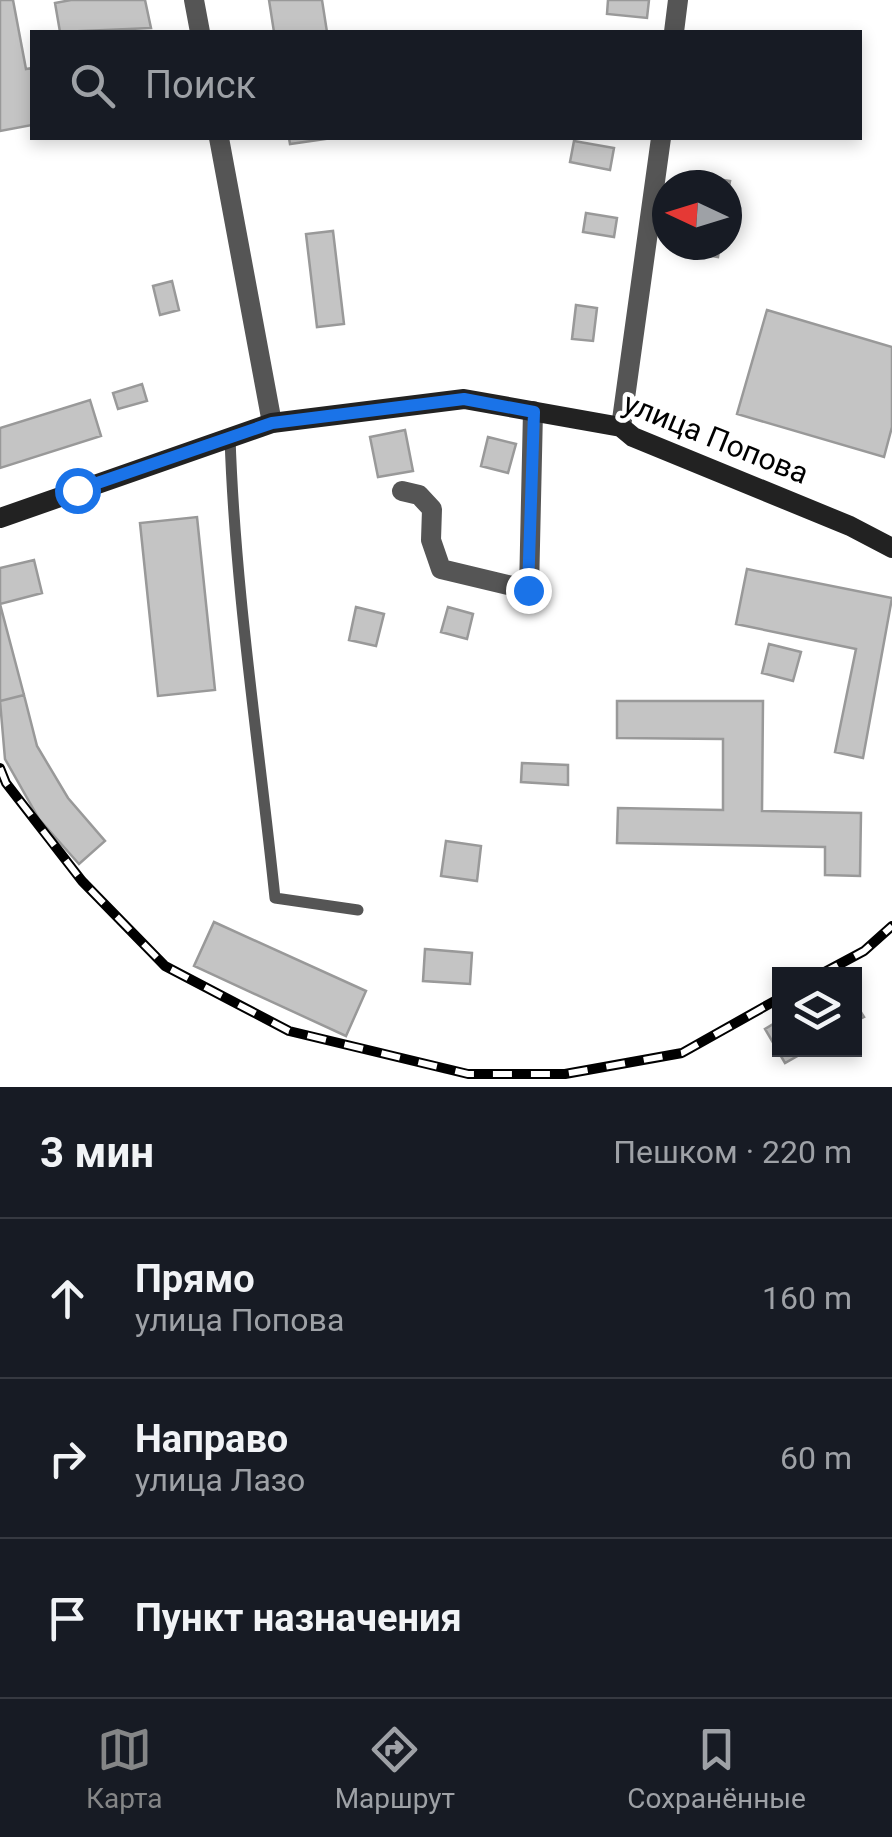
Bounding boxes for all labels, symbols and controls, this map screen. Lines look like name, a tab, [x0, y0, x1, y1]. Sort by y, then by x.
search box	[30, 30, 862, 140]
icon: search	[65, 58, 120, 113]
text: Поиск	[145, 63, 256, 107]
north arrow	[652, 170, 742, 260]
street label: улица Попова	[618, 385, 814, 491]
route start	[55, 468, 101, 514]
route end	[506, 568, 552, 614]
map controls	[772, 967, 862, 1057]
button: layers	[772, 967, 862, 1057]
text: 3 мин	[40, 1128, 154, 1177]
text: Пешком · 220 m	[613, 1133, 852, 1171]
text: Прямо	[135, 1257, 255, 1301]
icon: ahead	[40, 1271, 95, 1326]
text: 160 m	[762, 1279, 852, 1317]
text: улица Попова	[135, 1301, 344, 1339]
text: Направо	[135, 1417, 288, 1461]
icon: right	[40, 1431, 95, 1486]
text: 60 m	[780, 1439, 852, 1477]
text: улица Лазо	[135, 1461, 305, 1499]
icon: arrive	[40, 1591, 95, 1646]
text: Пункт назначения	[135, 1596, 462, 1640]
tab: Карта	[86, 1722, 162, 1815]
tab: Маршрут	[335, 1722, 455, 1815]
tab: Сохранённые	[627, 1722, 806, 1815]

